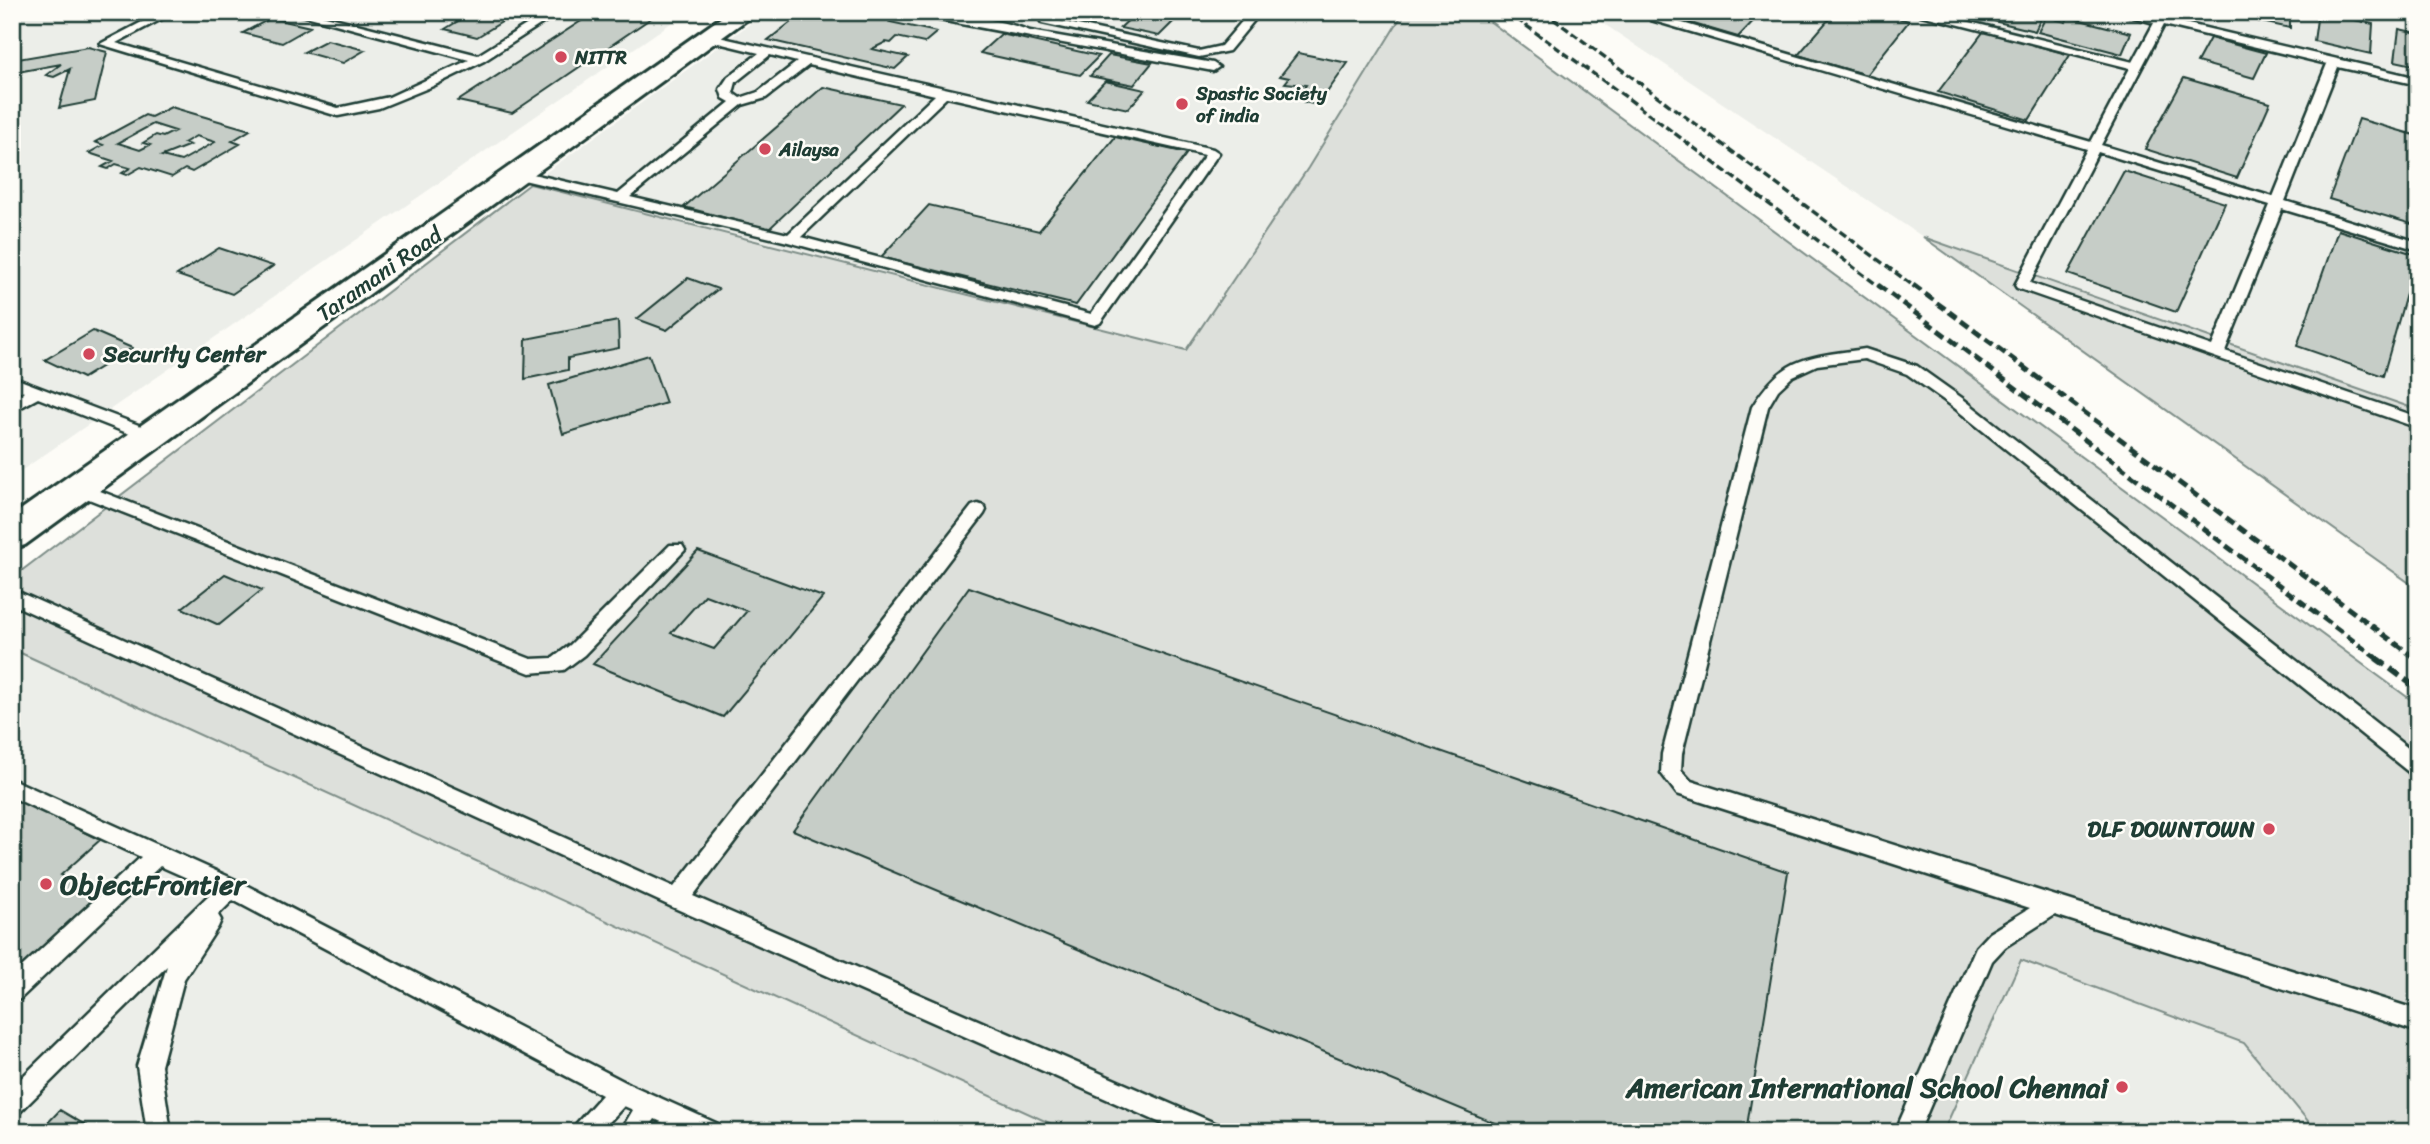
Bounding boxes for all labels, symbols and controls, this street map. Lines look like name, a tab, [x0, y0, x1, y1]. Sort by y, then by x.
place label: NITTR	[574, 41, 627, 74]
marker: NITTR	[553, 49, 569, 65]
place label: Spastic Society of india	[1195, 77, 1328, 132]
marker: Spastic Society of india	[1174, 96, 1190, 112]
place label: Ailaysa	[778, 133, 839, 166]
marker: Ailaysa	[757, 141, 773, 157]
street label: Taramani Road	[307, 215, 453, 333]
place label: Security Center	[102, 334, 268, 375]
marker: Security Center	[81, 346, 97, 362]
place label: DLF DOWNTOWN	[2087, 809, 2255, 850]
marker: DLF DOWNTOWN	[2261, 821, 2277, 837]
place label: ObjectFrontier	[60, 860, 248, 909]
marker: ObjectFrontier	[38, 876, 54, 892]
place label: American International School Chennai	[1625, 1063, 2109, 1112]
marker: American International School Chennai	[2114, 1079, 2130, 1095]

